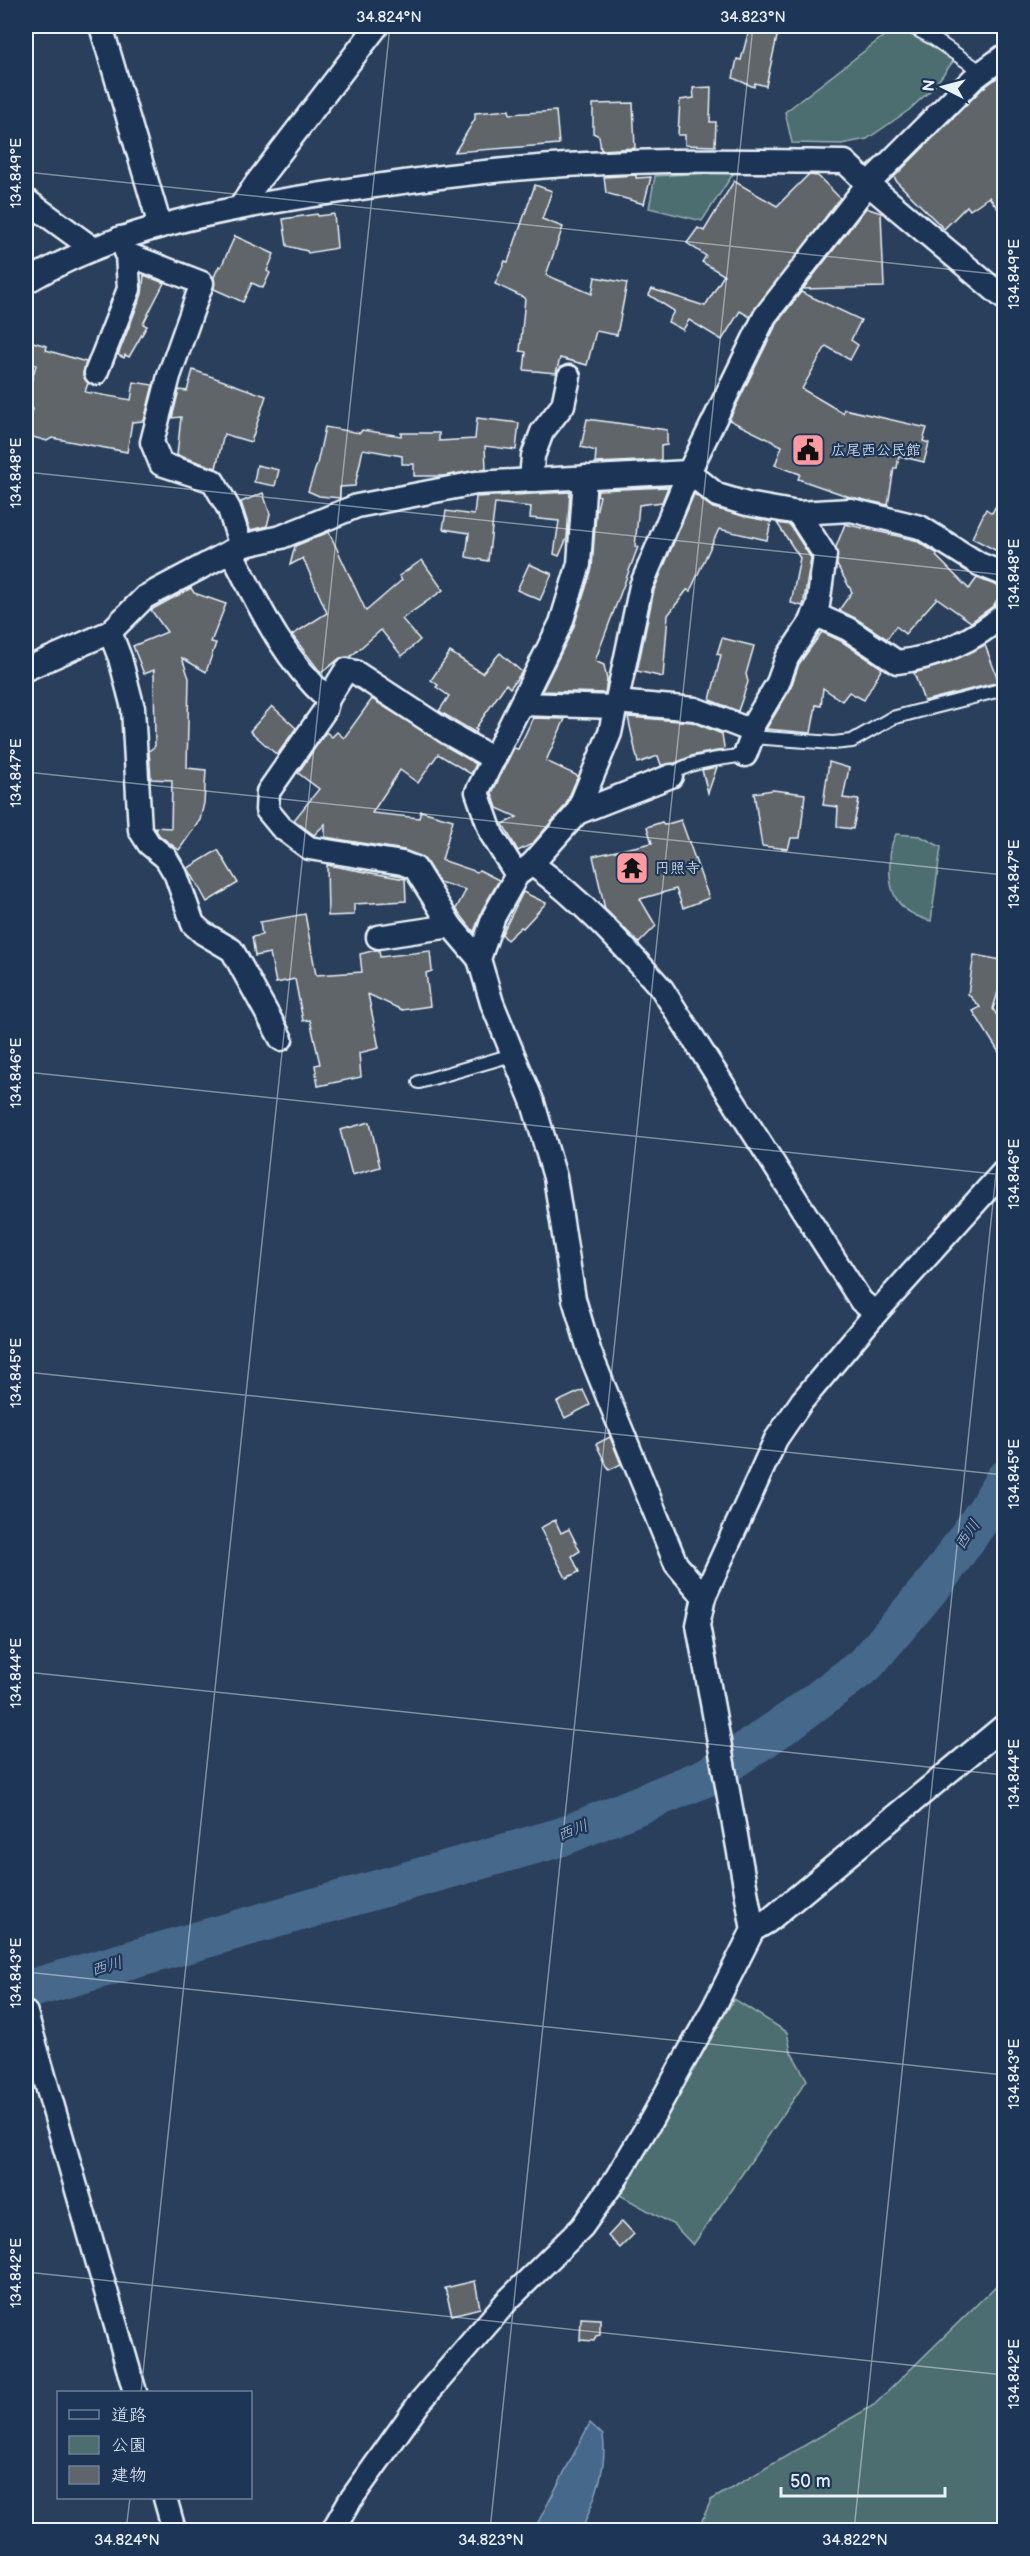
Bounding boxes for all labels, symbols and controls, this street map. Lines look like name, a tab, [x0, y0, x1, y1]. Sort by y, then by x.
text: 34.824°N	[356, 8, 422, 27]
text: 34.823°N	[720, 8, 786, 27]
north arrow	[913, 57, 973, 117]
text: N	[919, 79, 940, 93]
text: 134.849°E	[7, 138, 26, 208]
text: 134.849°E	[1005, 239, 1024, 309]
public building icon: 広尾西公民館	[790, 432, 826, 468]
text: 134.848°E	[7, 438, 26, 508]
place label: 広尾西公民館	[831, 441, 921, 460]
text: 134.848°E	[1005, 539, 1024, 609]
text: 134.847°E	[7, 738, 26, 808]
text: 134.847°E	[1005, 839, 1024, 909]
temple icon: 円照寺	[614, 850, 650, 886]
place label: 円照寺	[655, 859, 700, 878]
text: 134.846°E	[7, 1038, 26, 1108]
text: 134.846°E	[1005, 1139, 1024, 1209]
text: 134.845°E	[7, 1338, 26, 1408]
text: 134.845°E	[1005, 1439, 1024, 1509]
water label: 西川	[951, 1516, 985, 1554]
text: 134.844°E	[7, 1638, 26, 1708]
text: 134.844°E	[1005, 1739, 1024, 1809]
water label: 西川	[555, 1816, 591, 1846]
text: 134.843°E	[7, 1938, 26, 2008]
water label: 西川	[89, 1953, 125, 1981]
text: 134.843°E	[1005, 2039, 1024, 2109]
text: 134.842°E	[7, 2238, 26, 2308]
text: 134.842°E	[1005, 2339, 1024, 2409]
legend	[57, 2391, 252, 2499]
text: 道路	[111, 2405, 147, 2426]
text: 公園	[111, 2435, 147, 2456]
scale bar	[781, 2460, 944, 2498]
text: 建物	[111, 2465, 147, 2486]
text: 50 m	[790, 2471, 831, 2492]
text: 34.824°N	[94, 2531, 160, 2550]
text: 34.823°N	[458, 2531, 524, 2550]
text: 34.822°N	[822, 2531, 888, 2550]

